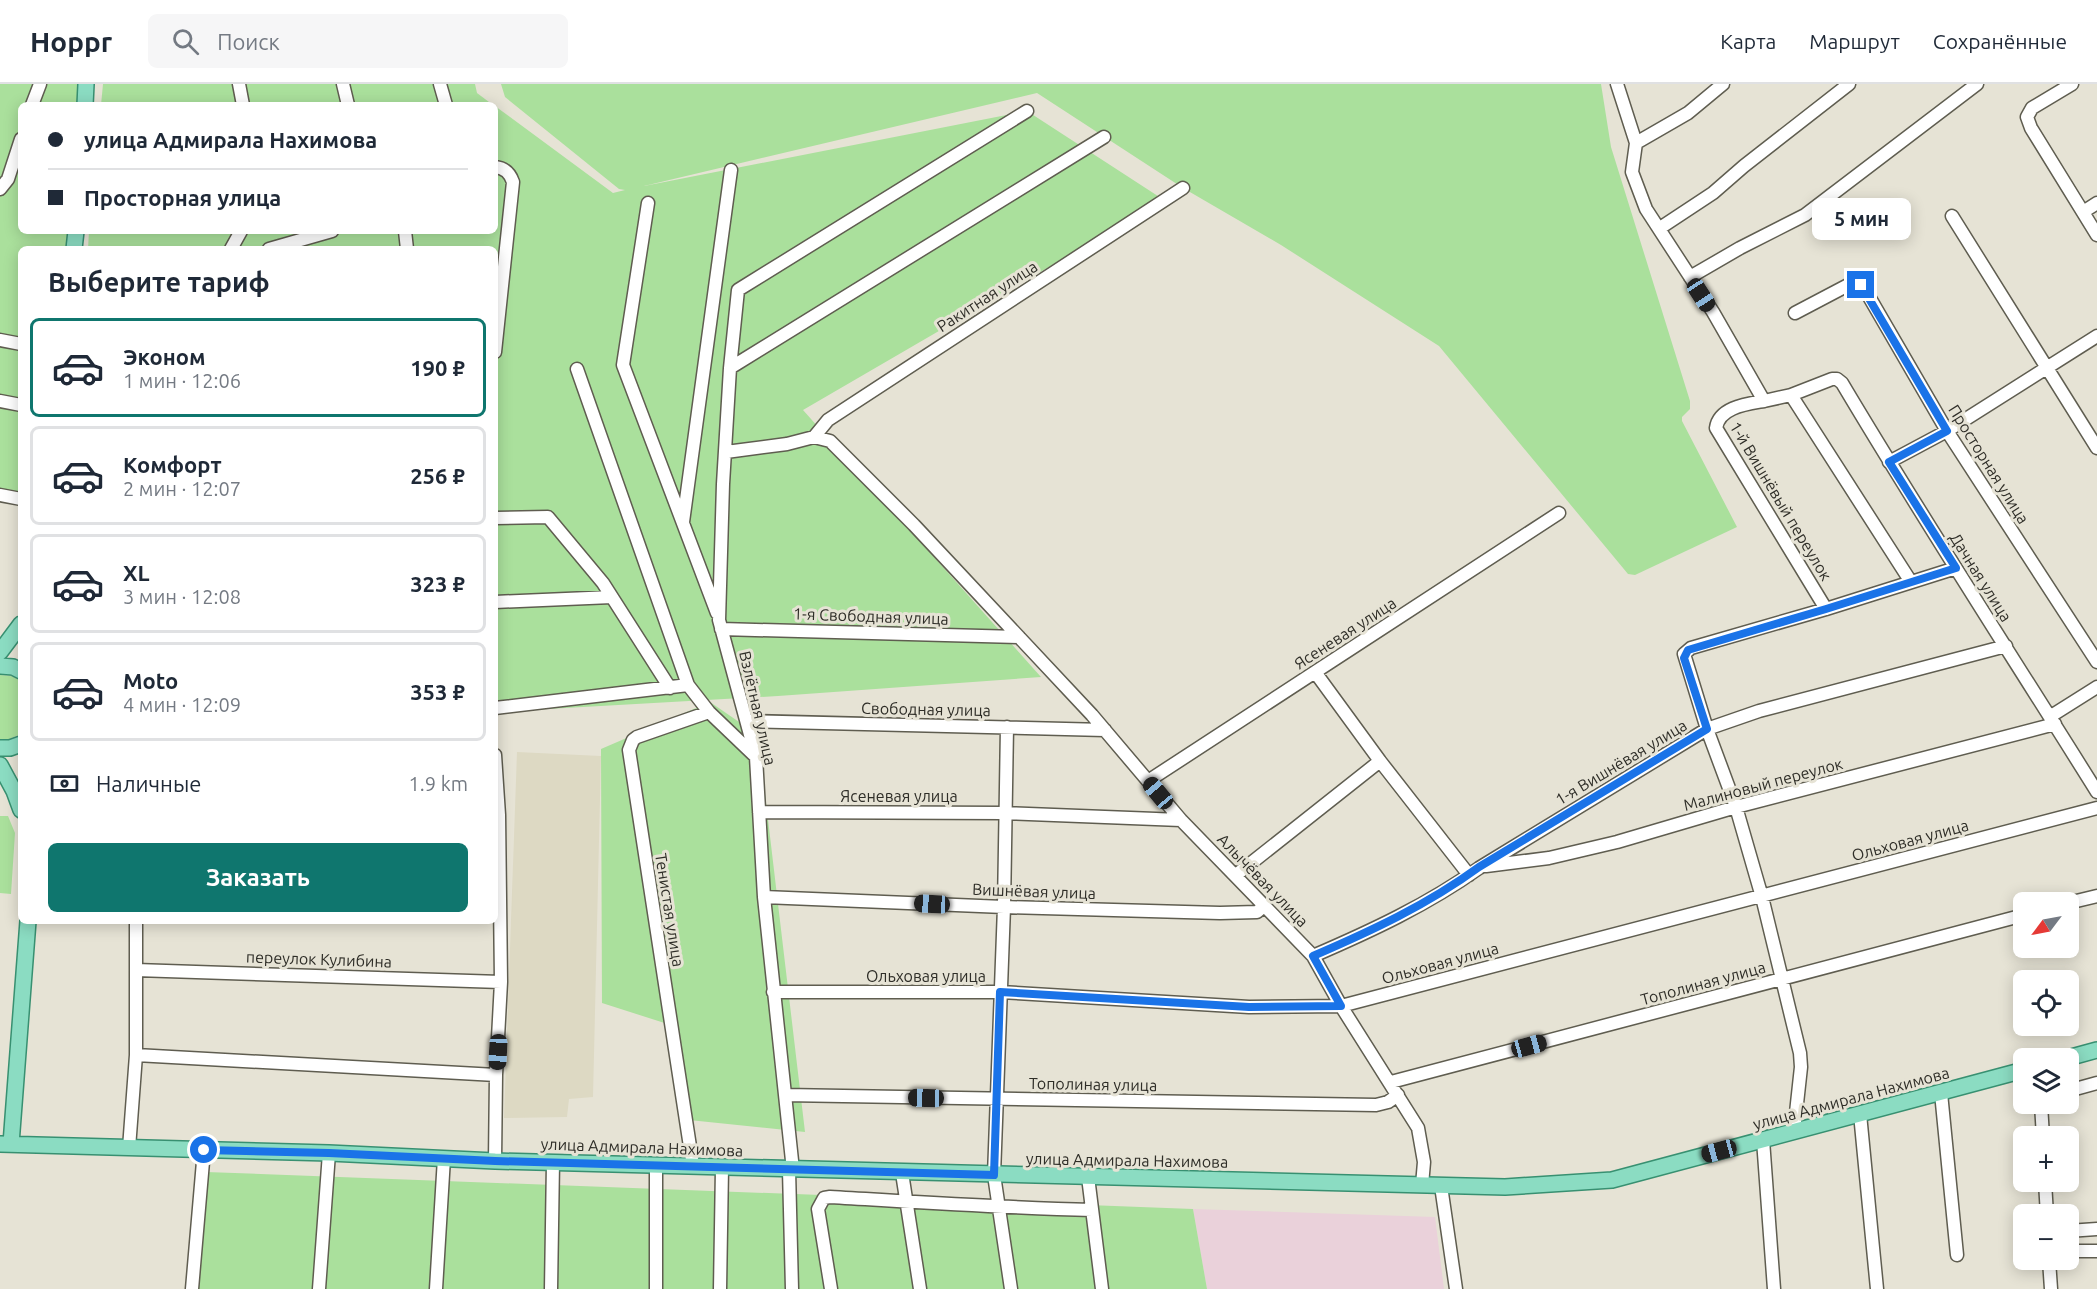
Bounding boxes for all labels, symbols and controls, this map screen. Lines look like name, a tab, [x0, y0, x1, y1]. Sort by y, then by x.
search box	[148, 14, 568, 68]
icon: search	[169, 25, 202, 58]
text: Hoppr	[30, 26, 112, 57]
text: Поиск	[217, 29, 280, 54]
text: Карта	[1720, 29, 1776, 53]
text: Маршрут	[1809, 29, 1900, 53]
text: Сохранённые	[1933, 29, 2067, 53]
text: улица Адмирала Нахимова	[84, 127, 377, 152]
text: Просторная улица	[84, 185, 281, 210]
callout: 5 мин	[1812, 198, 1910, 240]
text: 5 мин	[1834, 207, 1889, 230]
street label: Ракитная улица	[933, 257, 1041, 335]
text: Выберите тариф	[48, 267, 270, 297]
route end	[1847, 271, 1874, 298]
car	[1684, 275, 1718, 315]
icon: car	[51, 341, 105, 395]
text: Эконом	[123, 344, 205, 369]
text: 190 ₽	[410, 355, 465, 380]
text: 1 мин · 12:06	[123, 369, 241, 392]
street label: Просторная улица	[1945, 401, 2033, 527]
street label: 1-й Вишнёвый переулок	[1726, 418, 1836, 584]
icon: car	[51, 449, 105, 503]
text: Комфорт	[123, 452, 222, 477]
text: 256 ₽	[410, 463, 465, 488]
text: 2 мин · 12:07	[123, 477, 241, 500]
street label: Дачная улица	[1946, 529, 2016, 625]
icon: car	[51, 557, 105, 611]
text: XL	[123, 560, 150, 585]
text: 323 ₽	[410, 571, 465, 596]
text: 3 мин · 12:08	[123, 585, 241, 608]
street label: Ясеневая улица	[1291, 593, 1399, 673]
street label: 1-я Свободная улица	[793, 604, 949, 628]
street label: Взлётная улица	[736, 649, 780, 767]
icon: car	[51, 665, 105, 719]
text: Moto	[123, 668, 178, 693]
text: 353 ₽	[410, 679, 465, 704]
text: 4 мин · 12:09	[123, 693, 241, 716]
street label: Свободная улица	[861, 699, 991, 719]
street label: 1-я Вишнёвая улица	[1552, 716, 1690, 808]
street label: Малиновый переулок	[1681, 754, 1845, 814]
icon: cash	[48, 767, 81, 800]
text: Наличные	[96, 771, 201, 796]
text: 1.9 km	[409, 772, 468, 795]
car	[1140, 773, 1176, 813]
street label: Ясеневая улица	[840, 787, 958, 805]
street label: Ольховая улица	[1850, 816, 1970, 864]
street label: Алычёвая улица	[1214, 830, 1312, 930]
button: Заказать	[48, 843, 468, 912]
street label: Тенистая улица	[652, 852, 688, 968]
street label: Вишнёвая улица	[972, 880, 1096, 902]
north arrow	[2013, 892, 2079, 958]
map controls	[2013, 892, 2079, 1270]
car	[914, 894, 950, 914]
street label: Ольховая улица	[1380, 939, 1500, 987]
street label: переулок Кулибина	[246, 947, 392, 971]
street label: Тополиная улица	[1639, 958, 1767, 1008]
street label: Ольховая улица	[866, 967, 986, 985]
button: locate	[2013, 970, 2079, 1036]
car	[1509, 1033, 1549, 1059]
car	[488, 1034, 508, 1070]
button: layers	[2013, 1048, 2079, 1114]
street label: улица Адмирала Нахимова	[1751, 1063, 1951, 1133]
street label: Тополиная улица	[1029, 1074, 1157, 1094]
car	[908, 1089, 944, 1107]
button: +	[2013, 1126, 2079, 1192]
street label: улица Адмирала Нахимова	[540, 1134, 744, 1160]
route start	[190, 1136, 217, 1163]
car	[1699, 1138, 1739, 1164]
street label: улица Адмирала Нахимова	[1026, 1149, 1228, 1171]
button: −	[2013, 1204, 2079, 1270]

